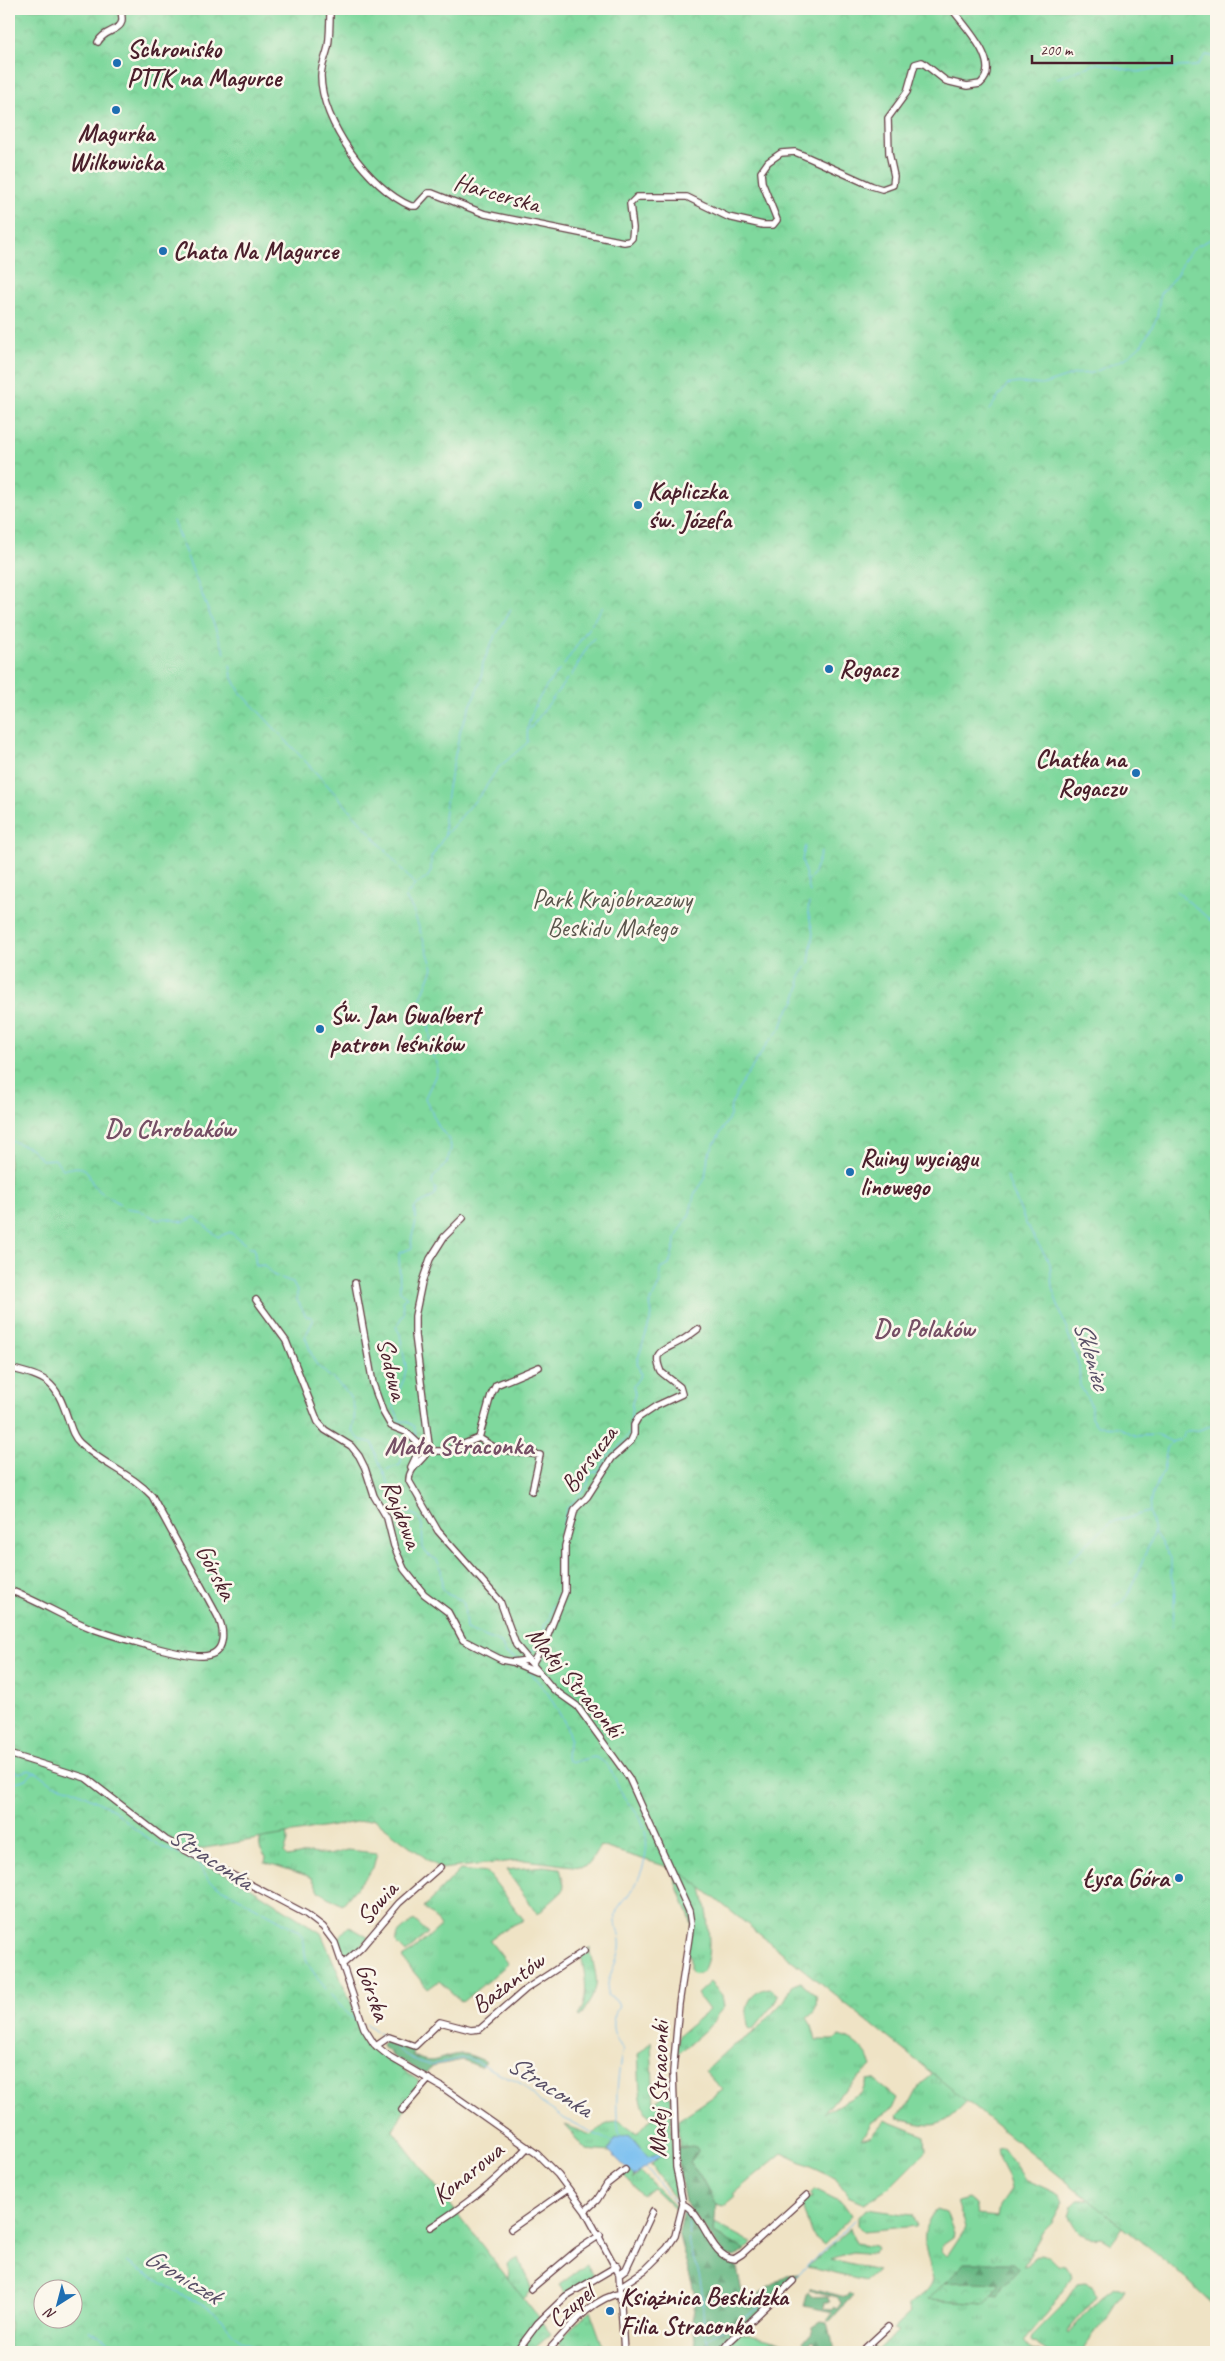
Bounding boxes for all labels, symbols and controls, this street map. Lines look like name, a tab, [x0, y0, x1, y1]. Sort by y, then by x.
scale bar	[1032, 32, 1172, 64]
place label: Schronisko PTTK na Magurce	[127, 33, 283, 94]
text: 200 m	[1040, 41, 1074, 60]
marker: Schronisko PTTK na Magurce	[111, 57, 123, 69]
marker: Magurka Wilkowicka	[110, 104, 122, 116]
place label: Magurka Wilkowicka	[69, 117, 165, 178]
street label: Harcerska	[450, 166, 546, 221]
place label: Chata Na Magurce	[173, 235, 340, 267]
marker: Chata Na Magurce	[157, 245, 169, 257]
place label: Kapliczka św. Józefa	[648, 475, 733, 536]
marker: Kapliczka św. Józefa	[632, 499, 644, 511]
place label: Rogacz	[839, 653, 900, 685]
marker: Rogacz	[823, 663, 835, 675]
place label: Chatka na Rogaczu	[1035, 743, 1129, 804]
marker: Chatka na Rogaczu	[1130, 767, 1142, 779]
park label: Park Krajobrazowy Beskidu Małego	[532, 883, 694, 944]
place label: Św. Jan Gwalbert patron leśników	[330, 999, 483, 1060]
marker: Św. Jan Gwalbert patron leśników	[314, 1023, 326, 1035]
district label: Do Chrobaków	[105, 1112, 237, 1145]
place label: Ruiny wyciągu linowego	[860, 1142, 979, 1203]
marker: Ruiny wyciągu linowego	[844, 1166, 856, 1178]
district label: Do Polaków	[874, 1312, 977, 1345]
water label: Skleniec	[1066, 1317, 1119, 1396]
street label: Sodowa	[369, 1335, 416, 1406]
street label: Borsucza	[553, 1417, 626, 1499]
district label: Mała Straconka	[385, 1429, 536, 1462]
street label: Rajdowa	[374, 1475, 431, 1555]
street label: Górska	[188, 1539, 245, 1607]
street label: Małej Straconki	[519, 1620, 633, 1747]
water label: Straconka	[163, 1819, 262, 1899]
place label: Łysa Góra	[1083, 1862, 1171, 1894]
street label: Sowia	[349, 1872, 407, 1932]
marker: Łysa Góra	[1173, 1872, 1185, 1884]
street label: Bażantów	[465, 1944, 553, 2021]
street label: Górska	[348, 1959, 398, 2027]
street label: Małej Straconki	[642, 2017, 676, 2157]
water label: Straconka	[502, 2047, 601, 2126]
street label: Konarowa	[426, 2133, 512, 2212]
water label: Groniczek	[139, 2240, 231, 2314]
street label: Czupel	[541, 2274, 605, 2335]
north arrow	[32, 2278, 82, 2328]
place label: Książnica Beskidzka Filia Straconka	[620, 2281, 790, 2342]
text: N	[40, 2303, 59, 2324]
marker: Książnica Beskidzka Filia Straconka	[604, 2305, 616, 2317]

